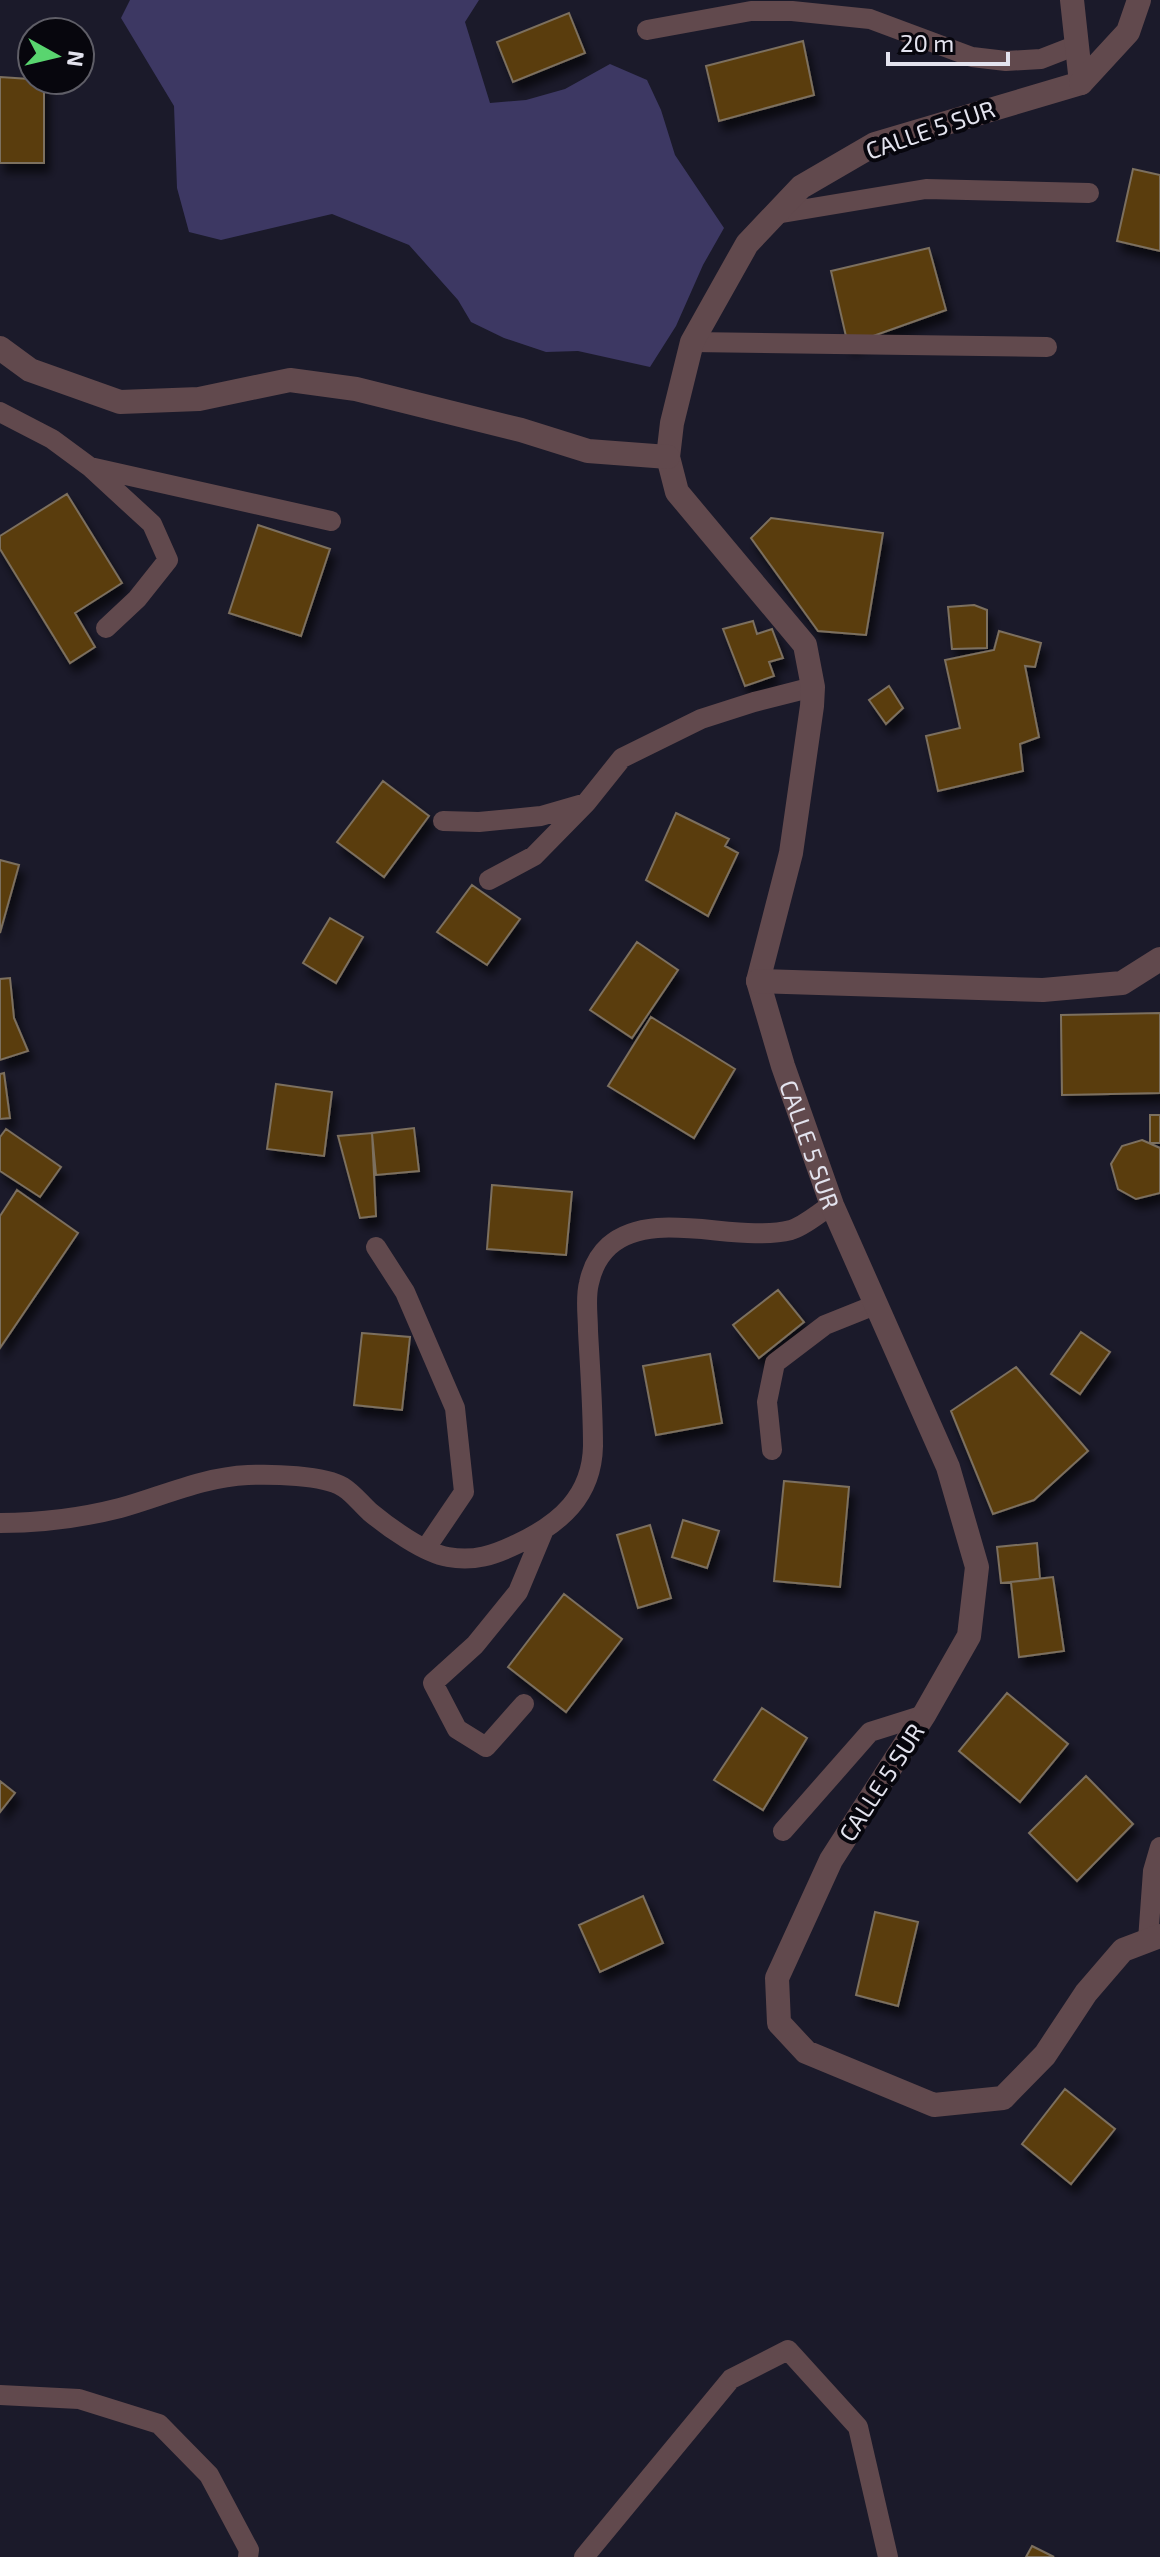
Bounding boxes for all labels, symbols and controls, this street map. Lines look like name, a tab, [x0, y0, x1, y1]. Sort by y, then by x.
north arrow	[16, 16, 96, 96]
scale bar	[888, 16, 1008, 66]
text: 20 m	[900, 28, 954, 57]
text: N	[63, 49, 91, 69]
street label: CALLE 5 SUR	[862, 93, 998, 165]
street label: CALLE 5 SUR	[774, 1076, 847, 1212]
street label: CALLE 5 SUR	[832, 1718, 930, 1846]

